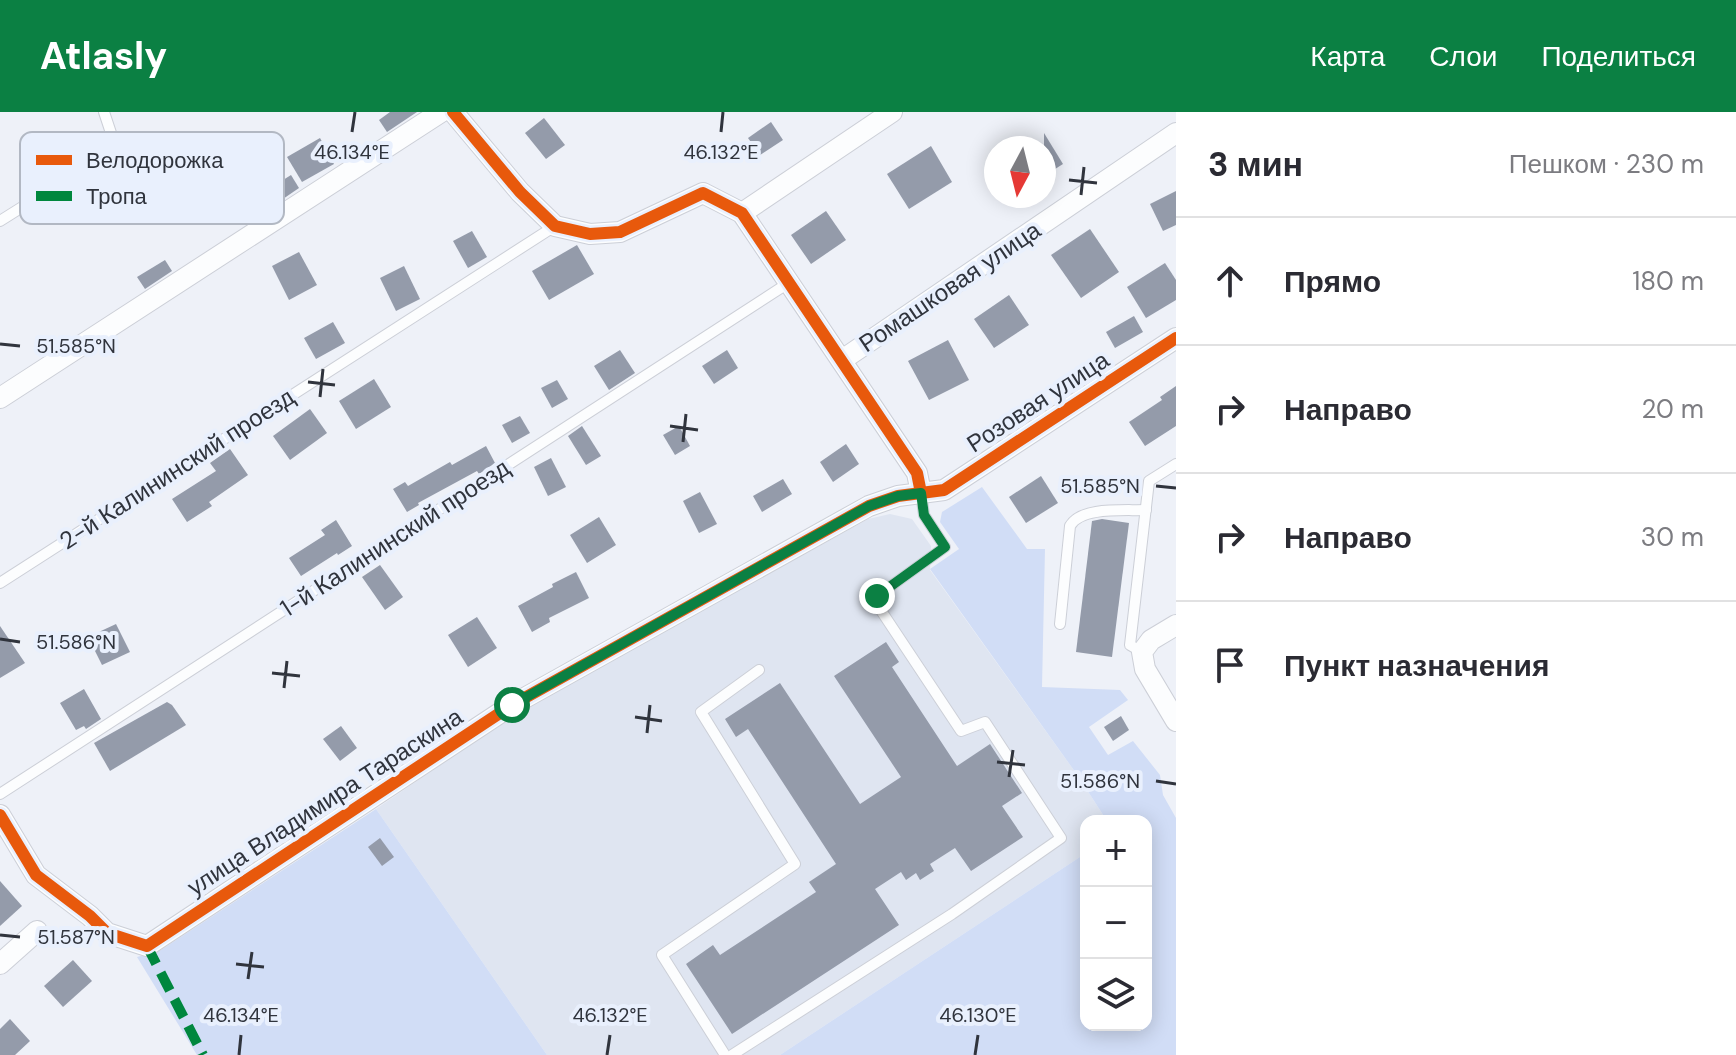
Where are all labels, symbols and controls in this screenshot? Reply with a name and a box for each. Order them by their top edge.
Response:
text: Atlasly [40,31,167,81]
text: Карта [1310,38,1385,75]
text: Слои [1429,38,1497,75]
text: Поделиться [1541,38,1696,75]
legend [20,132,284,224]
north arrow [984,136,1056,208]
text: 46.134°E [314,139,390,165]
text: 46.132°E [683,139,759,165]
text: 3 мин [1208,142,1303,187]
text: Велодорожка [86,146,224,175]
text: Пешком · 230 m [1509,147,1704,181]
text: Тропа [86,182,148,211]
street label: Ромашковая улица [853,214,1047,359]
icon: ahead [1208,259,1252,303]
text: Прямо [1284,262,1381,301]
text: 180 m [1632,264,1704,298]
text: 51.585°N [36,333,116,359]
street label: Розовая улица [961,344,1115,459]
street label: 2-й Калининский проезд [53,381,300,556]
icon: right [1208,387,1252,431]
text: Направо [1284,390,1412,429]
text: 20 m [1641,392,1704,426]
street label: 1-й Калининский проезд [274,452,515,623]
text: 51.585°N [1060,473,1140,499]
icon: right [1208,515,1252,559]
text: Направо [1284,518,1412,557]
text: 30 m [1641,520,1704,554]
route end [859,578,895,614]
text: 51.586°N [36,629,116,655]
icon: arrive [1208,643,1252,687]
text: Пункт назначения [1284,646,1549,685]
route start [494,687,530,723]
street label: улица Владимира Тараскина [181,700,469,902]
text: 51.586°N [1060,768,1140,794]
map controls [1080,815,1152,1031]
button: + [1080,815,1152,887]
button: − [1080,887,1152,959]
text: 51.587°N [37,924,115,950]
button: layers [1080,959,1152,1031]
text: 46.134°E [203,1002,279,1028]
text: 46.132°E [572,1002,648,1028]
text: 46.130°E [939,1002,1017,1028]

